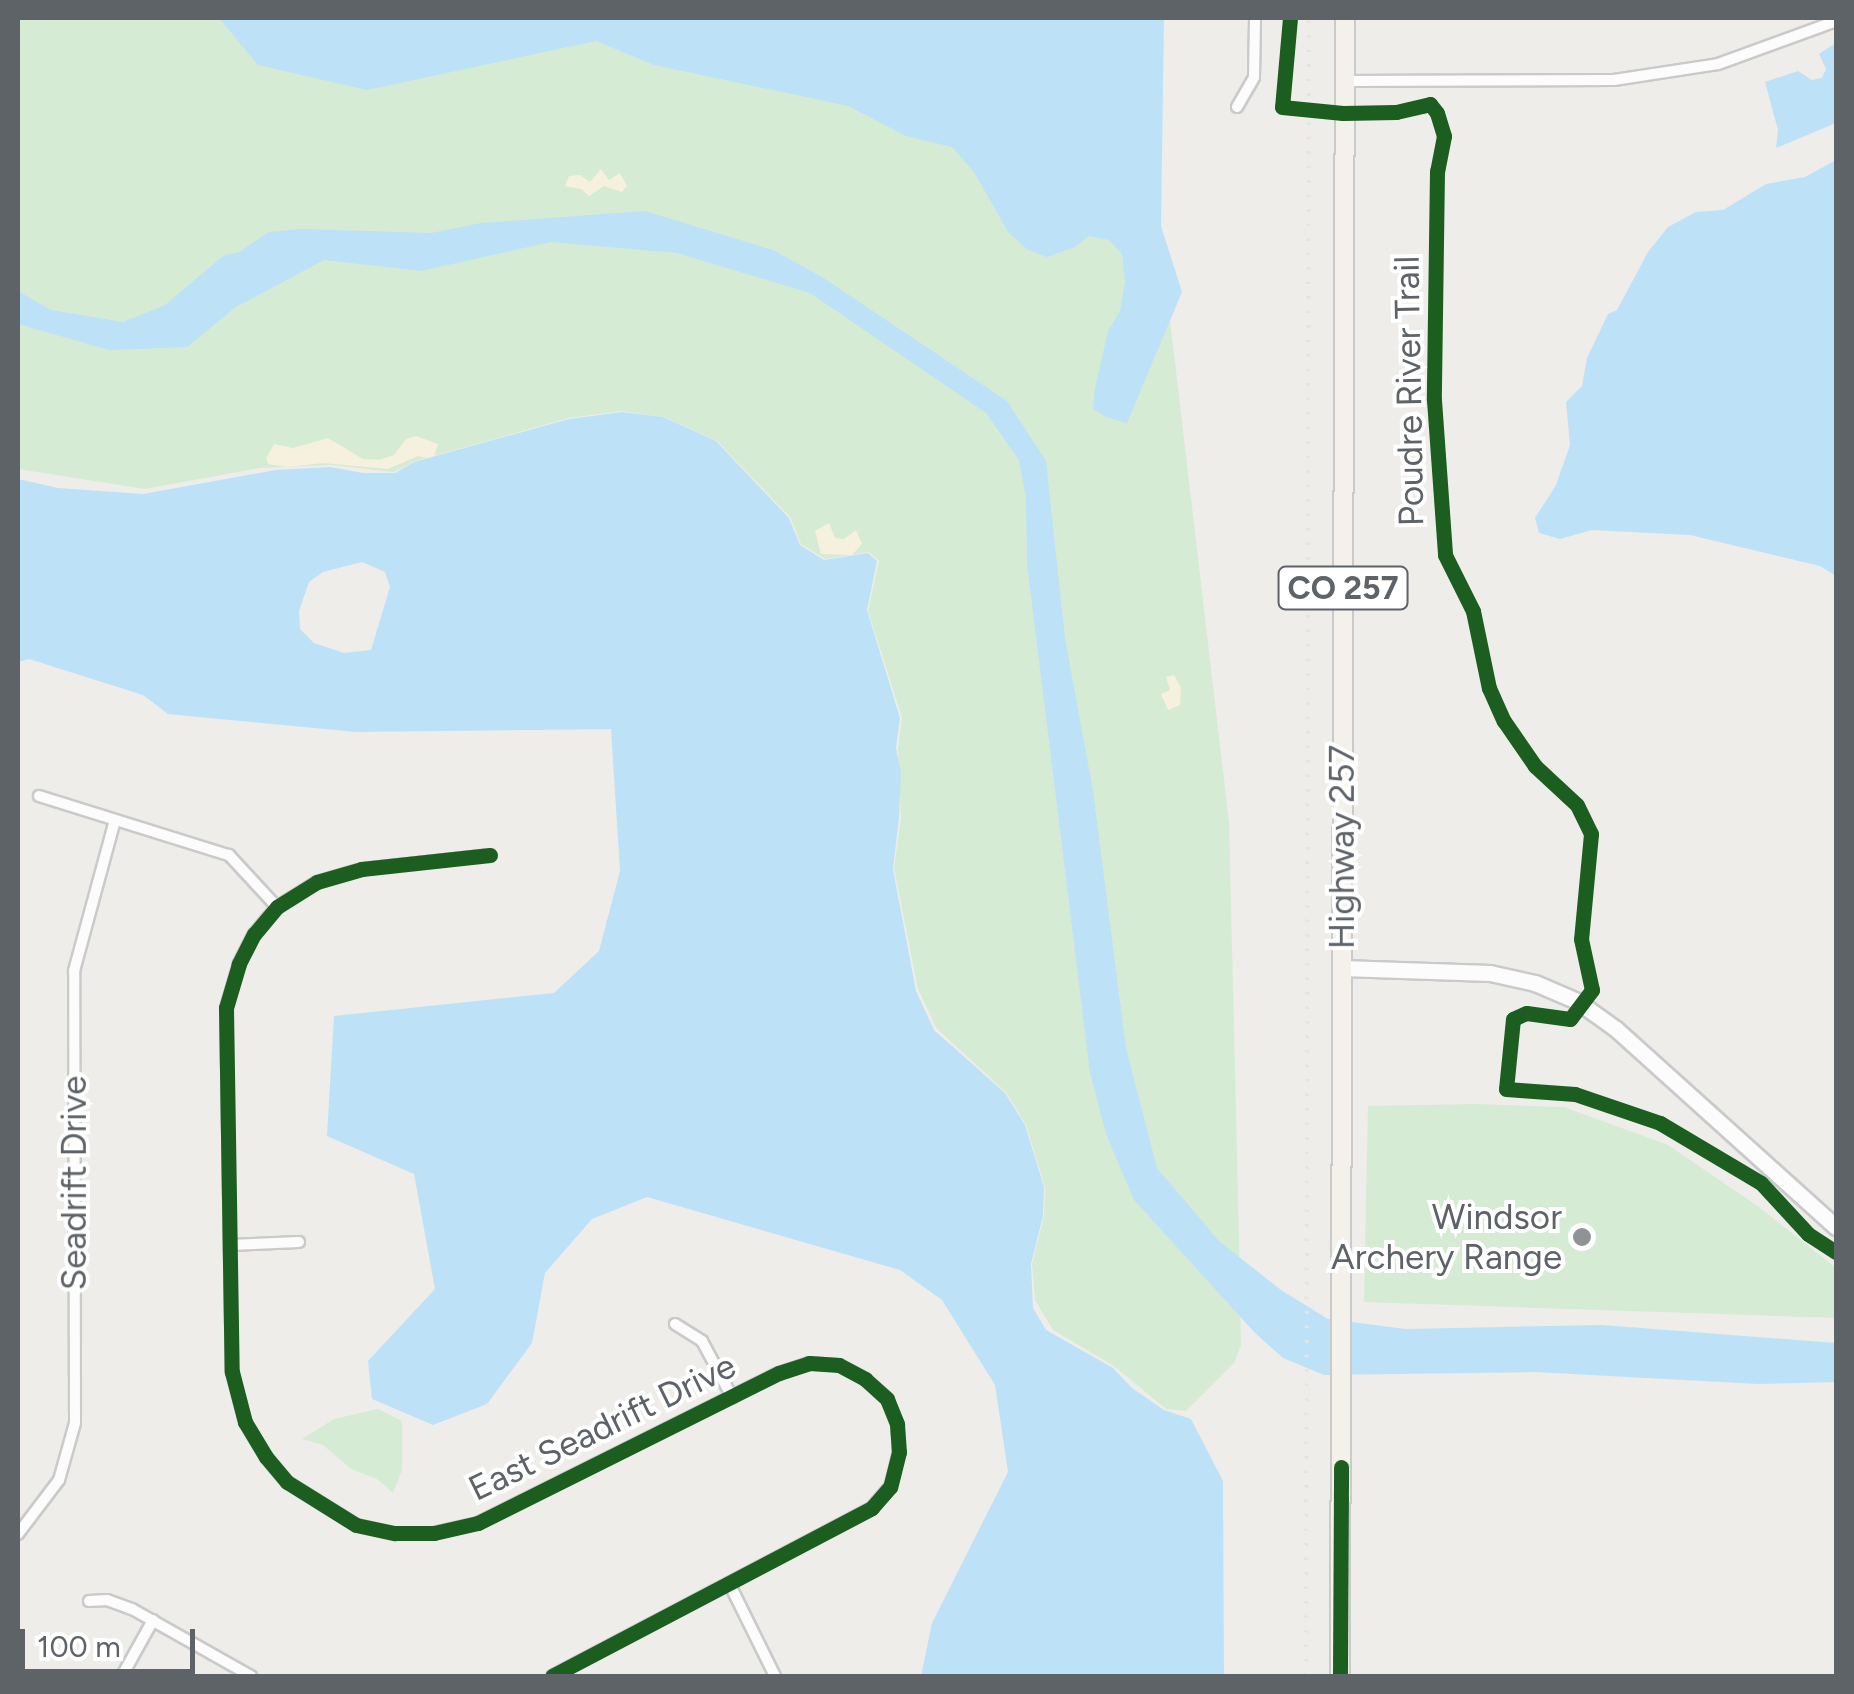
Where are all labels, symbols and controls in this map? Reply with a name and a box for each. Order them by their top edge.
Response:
street label: Poudre River Trail [1386,255,1432,527]
road number: CO 257 [1276,561,1410,615]
street label: Highway 257 [1321,745,1363,949]
street label: Seadrift Drive [53,1076,95,1290]
place label: Windsor Archery Range [1331,1196,1562,1278]
marker: Windsor Archery Range [1571,1226,1593,1248]
street label: East Seadrift Drive [462,1344,742,1510]
scale bar [25,1609,200,1671]
text: 100 m [37,1628,121,1665]

